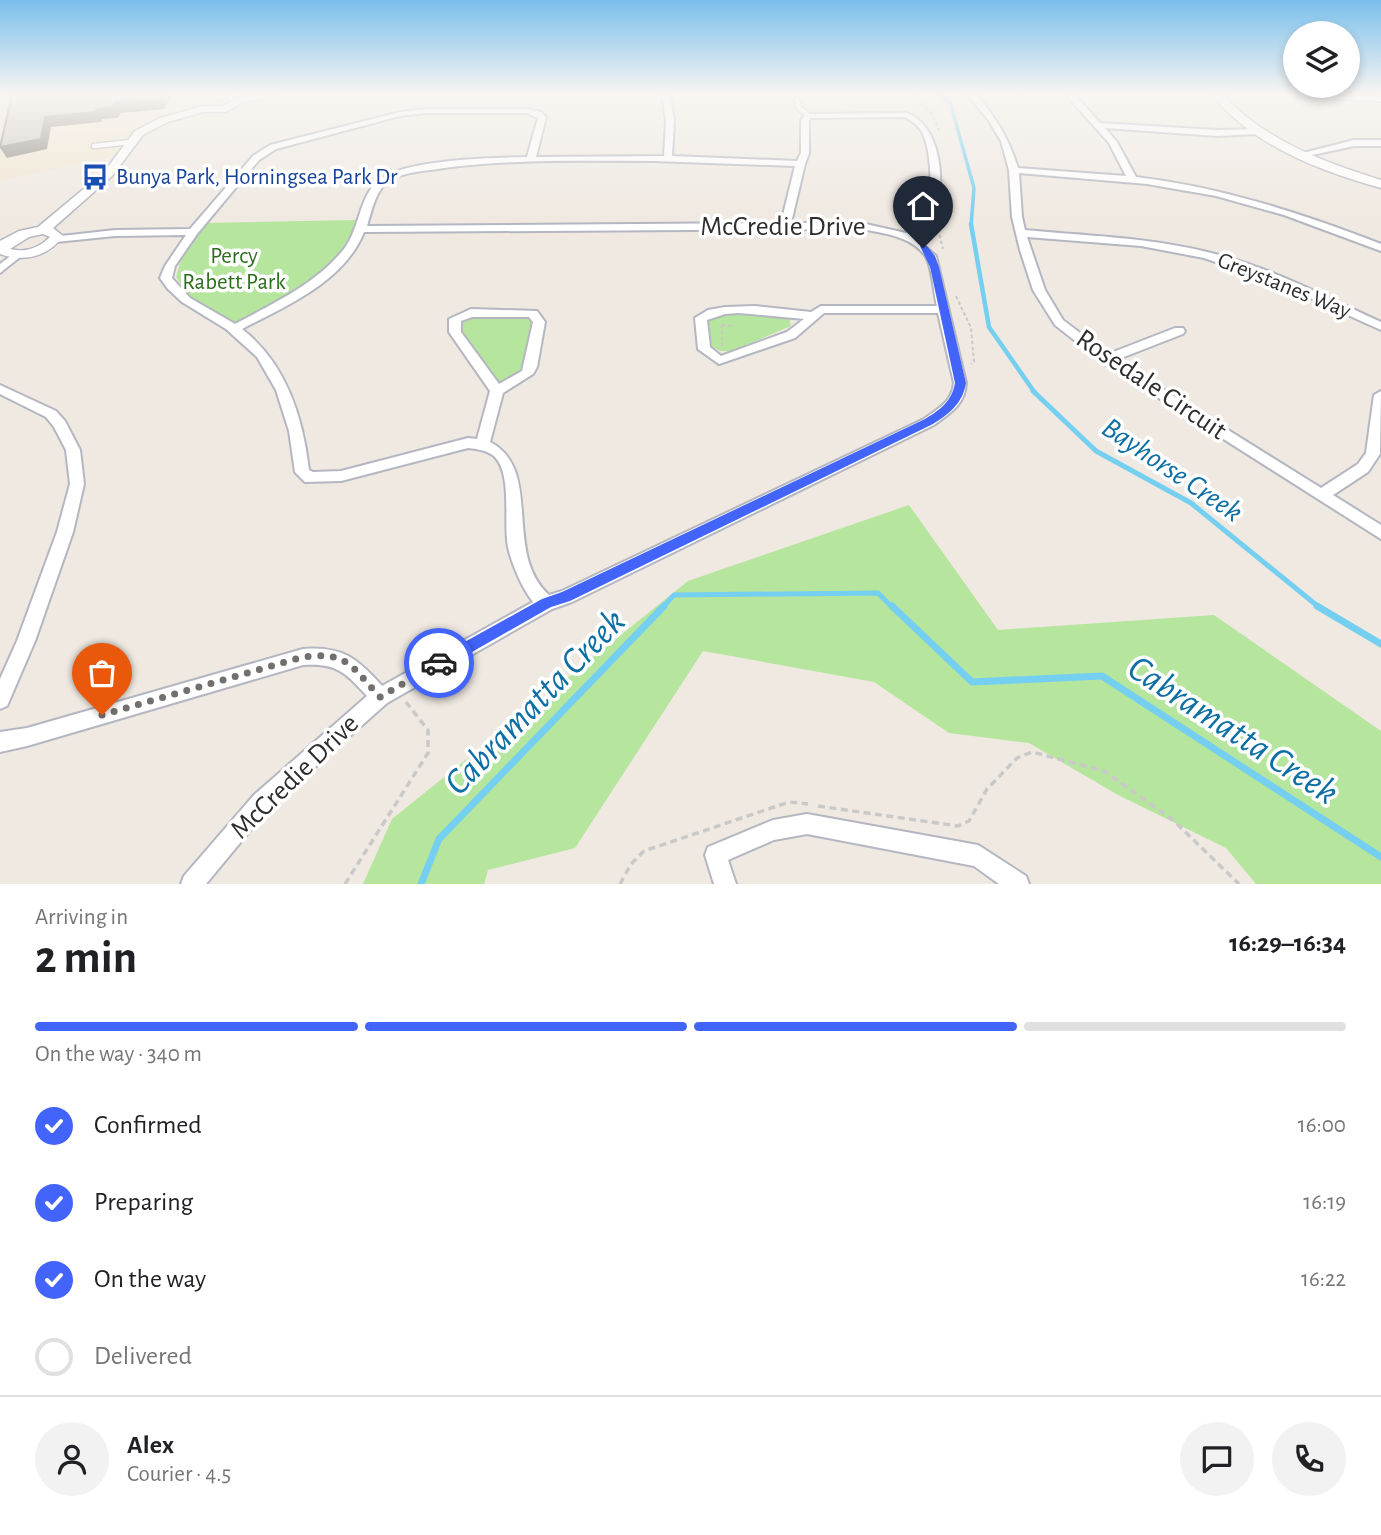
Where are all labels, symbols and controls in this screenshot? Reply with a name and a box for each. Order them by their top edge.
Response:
map controls [1283,21,1360,98]
button: layers [1283,21,1360,98]
bus stop icon: Bunya Park, Horningsea Park Dr [80,162,110,192]
place label: Bunya Park, Horningsea Park Dr [116,166,398,189]
pin [893,176,953,248]
icon: home [904,187,942,225]
street label: McCredie Drive [700,213,866,241]
park label: Percy Rabett Park [182,245,286,294]
street label: Greystanes Way [1214,249,1354,323]
street label: Rosedale Circuit [1071,325,1231,445]
water label: Bayhorse Creek [1096,412,1248,528]
water label: Cabramatta Creek [438,602,632,802]
courier [404,628,474,698]
pin [72,643,132,715]
icon: car [420,644,458,682]
water label: Cabramatta Creek [1122,649,1344,811]
icon: bag [83,654,121,692]
street label: McCredie Drive [226,710,364,844]
text: Arriving in [35,906,128,929]
text: 16:29–16:34 [1229,930,1346,956]
text: 2 min [35,935,137,981]
text: On the way · 340 m [35,1043,202,1066]
icon: check [35,1107,73,1145]
text: Confirmed [94,1112,202,1138]
text: 16:00 [1298,1114,1346,1137]
icon: check [35,1184,73,1222]
text: Preparing [94,1189,193,1215]
text: 16:19 [1303,1191,1346,1214]
icon: check [35,1261,73,1299]
text: On the way [94,1266,206,1292]
text: 16:22 [1301,1268,1346,1291]
text: Delivered [94,1343,192,1369]
button: person [35,1422,109,1496]
button: chat [1180,1422,1254,1496]
button: phone [1272,1422,1346,1496]
text: Alex [127,1432,174,1458]
text: Courier · 4.5 [127,1463,231,1486]

